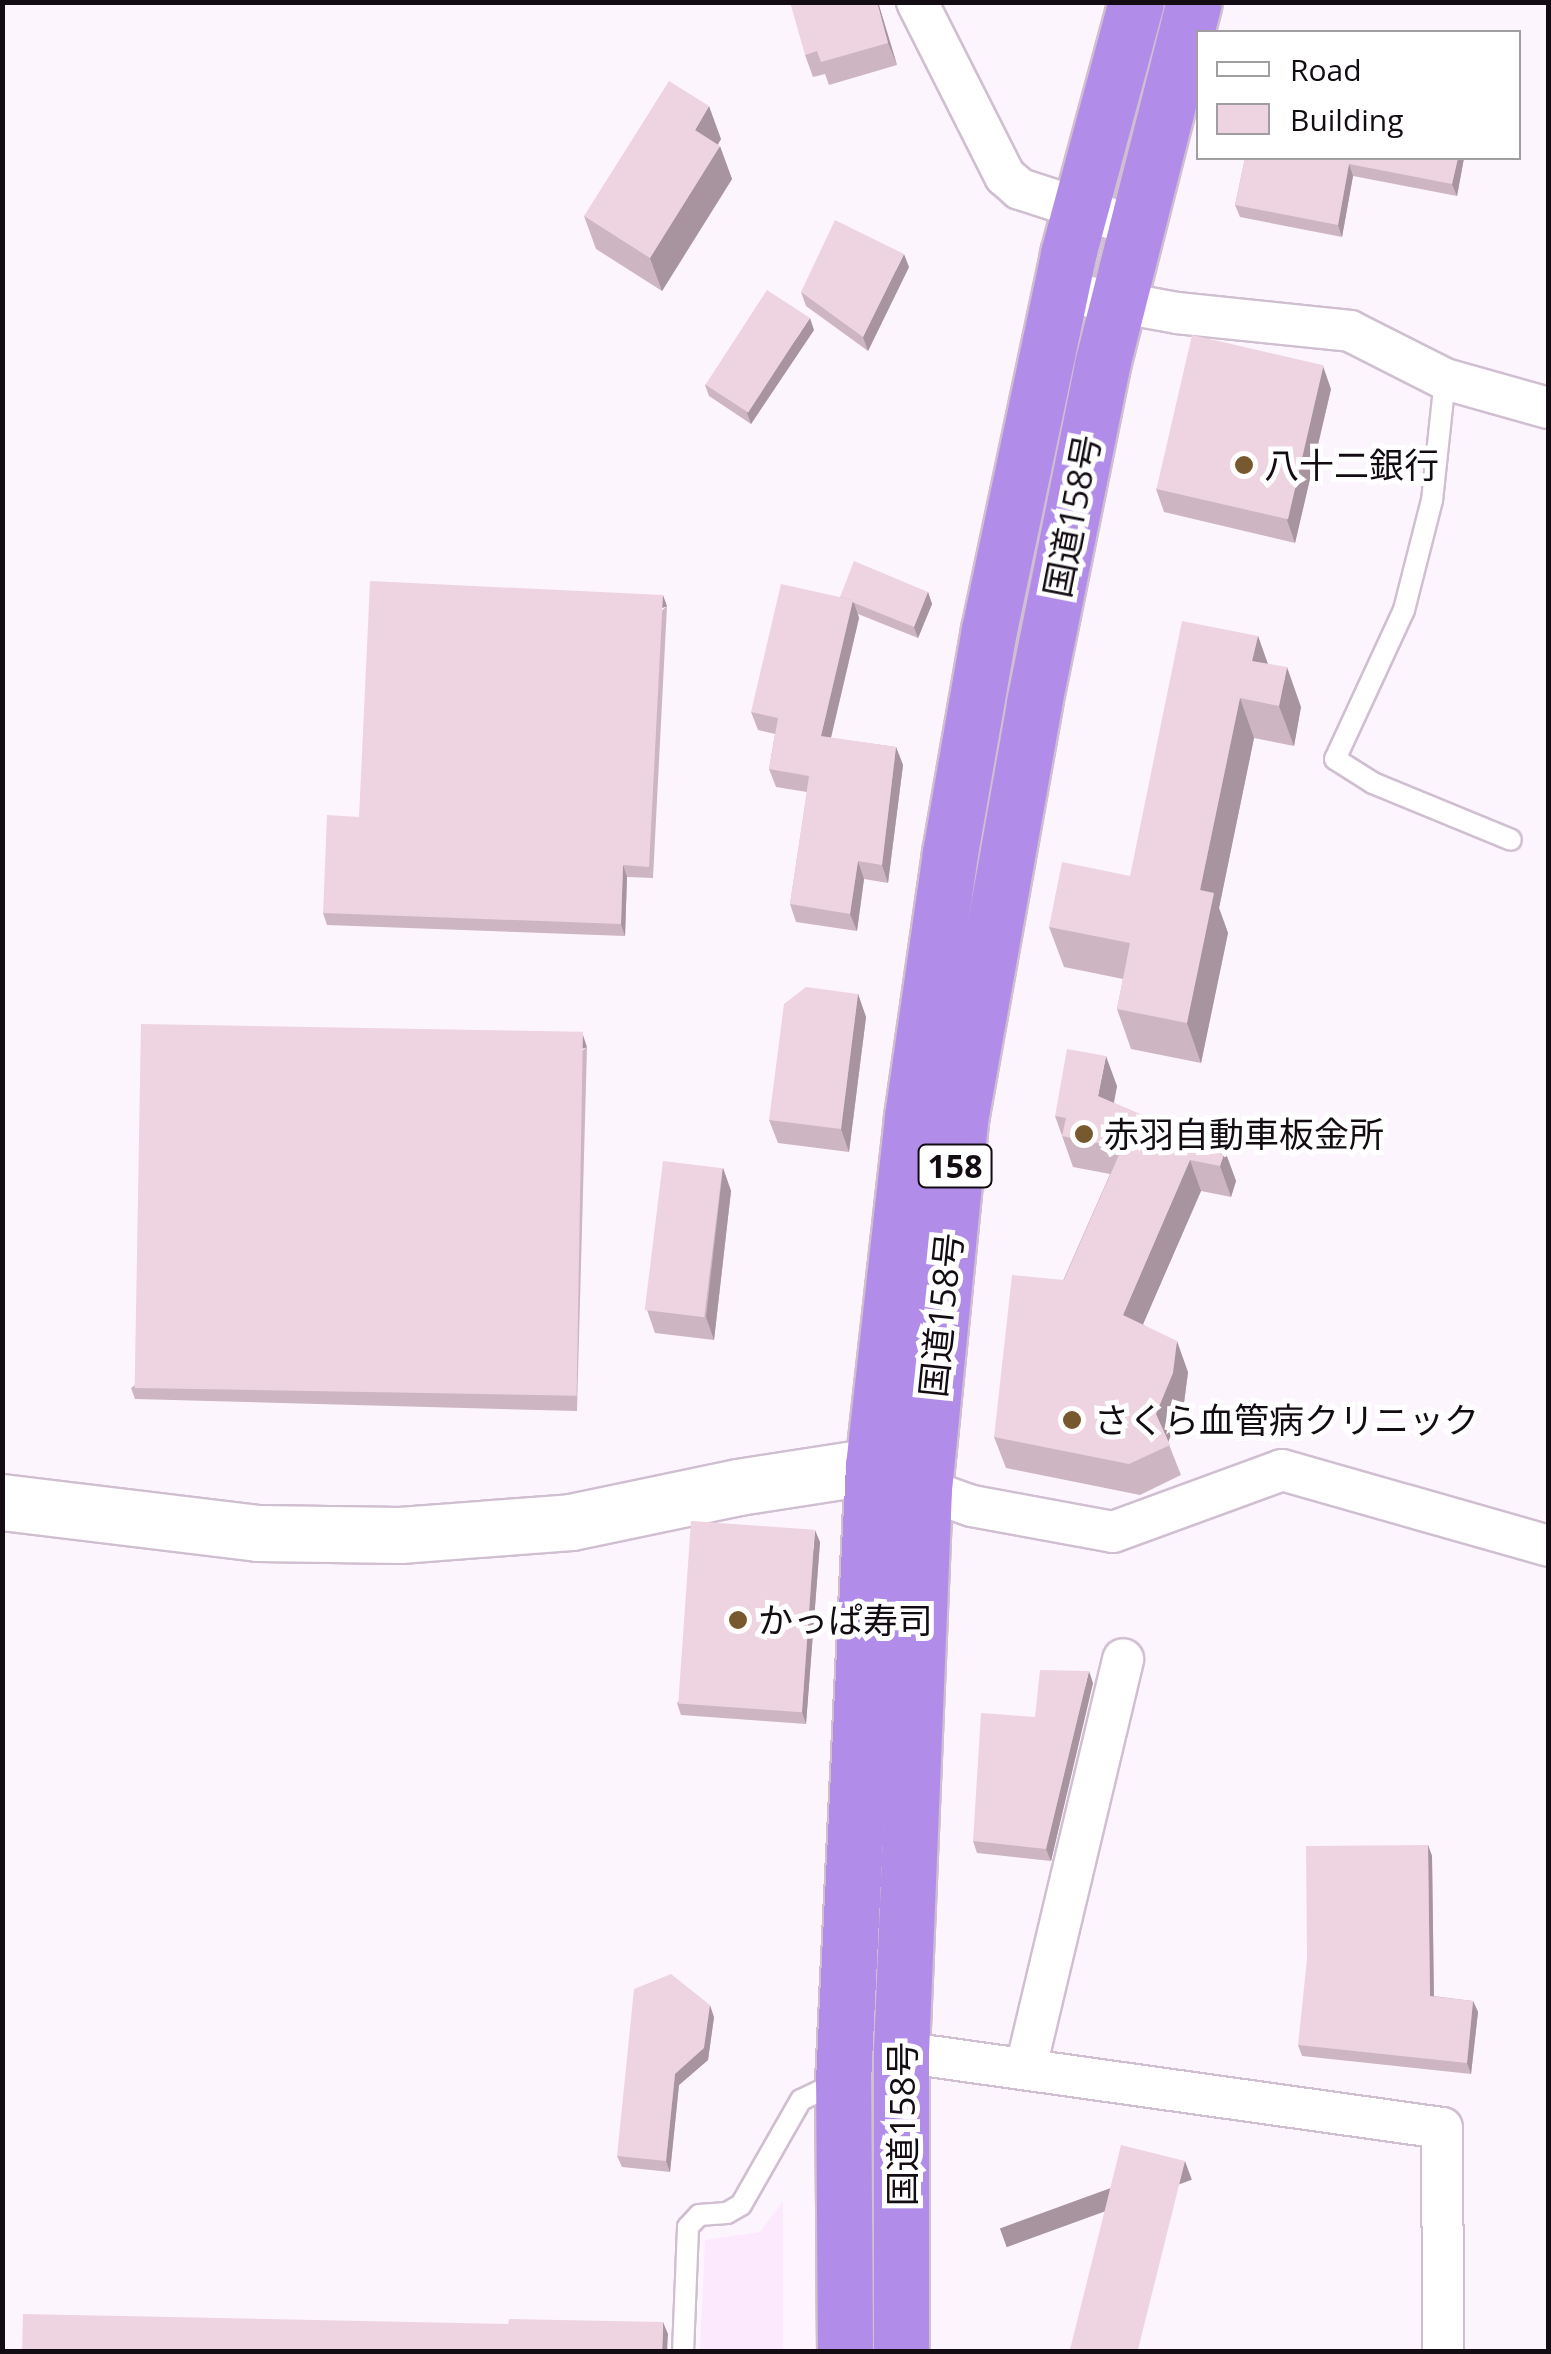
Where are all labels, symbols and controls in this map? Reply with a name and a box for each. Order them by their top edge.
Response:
legend [1196,30,1521,160]
text: Road [1290,49,1362,90]
text: Building [1290,99,1404,140]
street label: 国道158号 [1036,431,1108,601]
place label: 八十二銀行 [1264,444,1439,486]
marker: 八十二銀行 [1233,454,1255,476]
place label: 赤羽自動車板金所 [1104,1113,1384,1155]
marker: 赤羽自動車板金所 [1073,1123,1095,1145]
road number: 158 [918,1139,992,1193]
street label: 国道158号 [911,1231,971,1399]
place label: さくら血管病クリニック [1094,1399,1479,1441]
marker: さくら血管病クリニック [1059,1407,1085,1433]
place label: かっぱ寿司 [758,1599,933,1641]
marker: かっぱ寿司 [727,1609,749,1631]
street label: 国道158号 [881,2041,923,2207]

